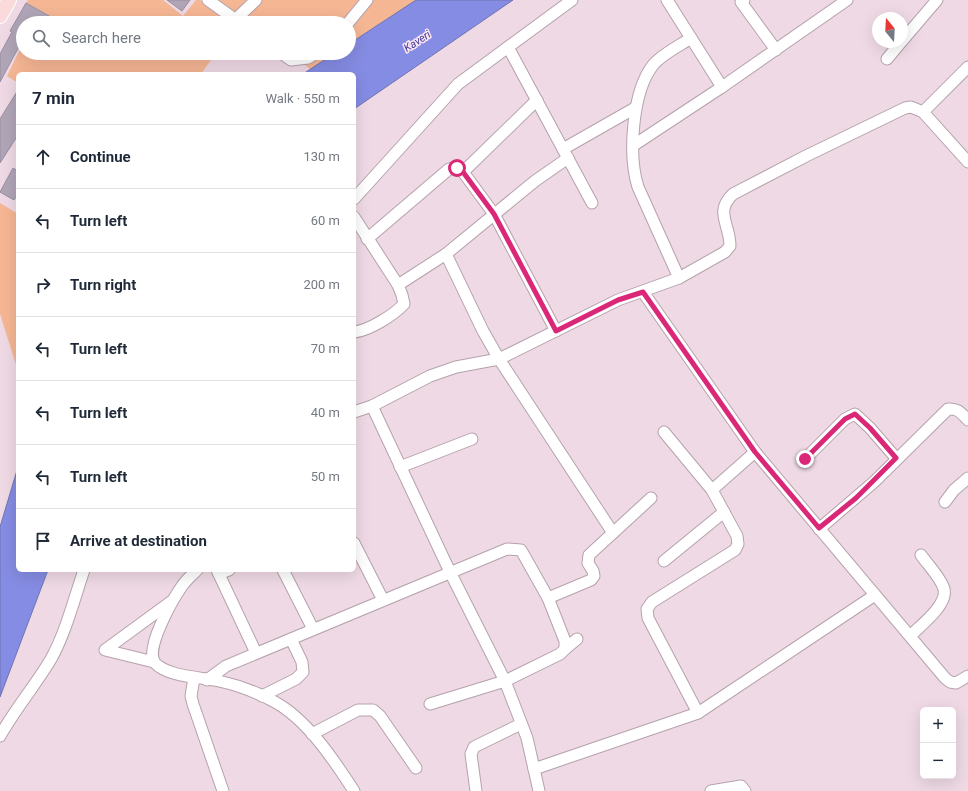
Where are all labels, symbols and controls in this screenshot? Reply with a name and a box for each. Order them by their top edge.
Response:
north arrow [872,12,908,48]
search box [16,16,356,60]
icon: search [30,27,52,49]
water label: Kaveri [401,28,433,55]
text: Search here [62,29,141,47]
text: 7 min [32,88,75,108]
text: Walk · 550 m [265,91,340,106]
icon: ahead [32,146,54,168]
text: Continue [70,148,131,166]
text: 130 m [303,149,340,164]
route start [448,159,466,177]
icon: left [32,210,54,232]
text: Turn left [70,212,127,230]
text: 60 m [311,213,340,228]
icon: right [32,274,54,296]
text: Turn right [70,276,136,294]
text: 200 m [303,277,340,292]
icon: left [32,338,54,360]
text: Turn left [70,340,127,358]
text: 70 m [311,341,340,356]
icon: left [32,402,54,424]
text: Turn left [70,404,127,422]
text: 40 m [311,405,340,420]
route end [796,450,814,468]
icon: left [32,466,54,488]
text: Turn left [70,468,127,486]
text: 50 m [311,469,340,484]
icon: arrive [32,530,54,552]
text: Arrive at destination [70,532,207,550]
map controls [920,707,956,779]
button: + [920,707,956,743]
button: − [920,743,956,779]

